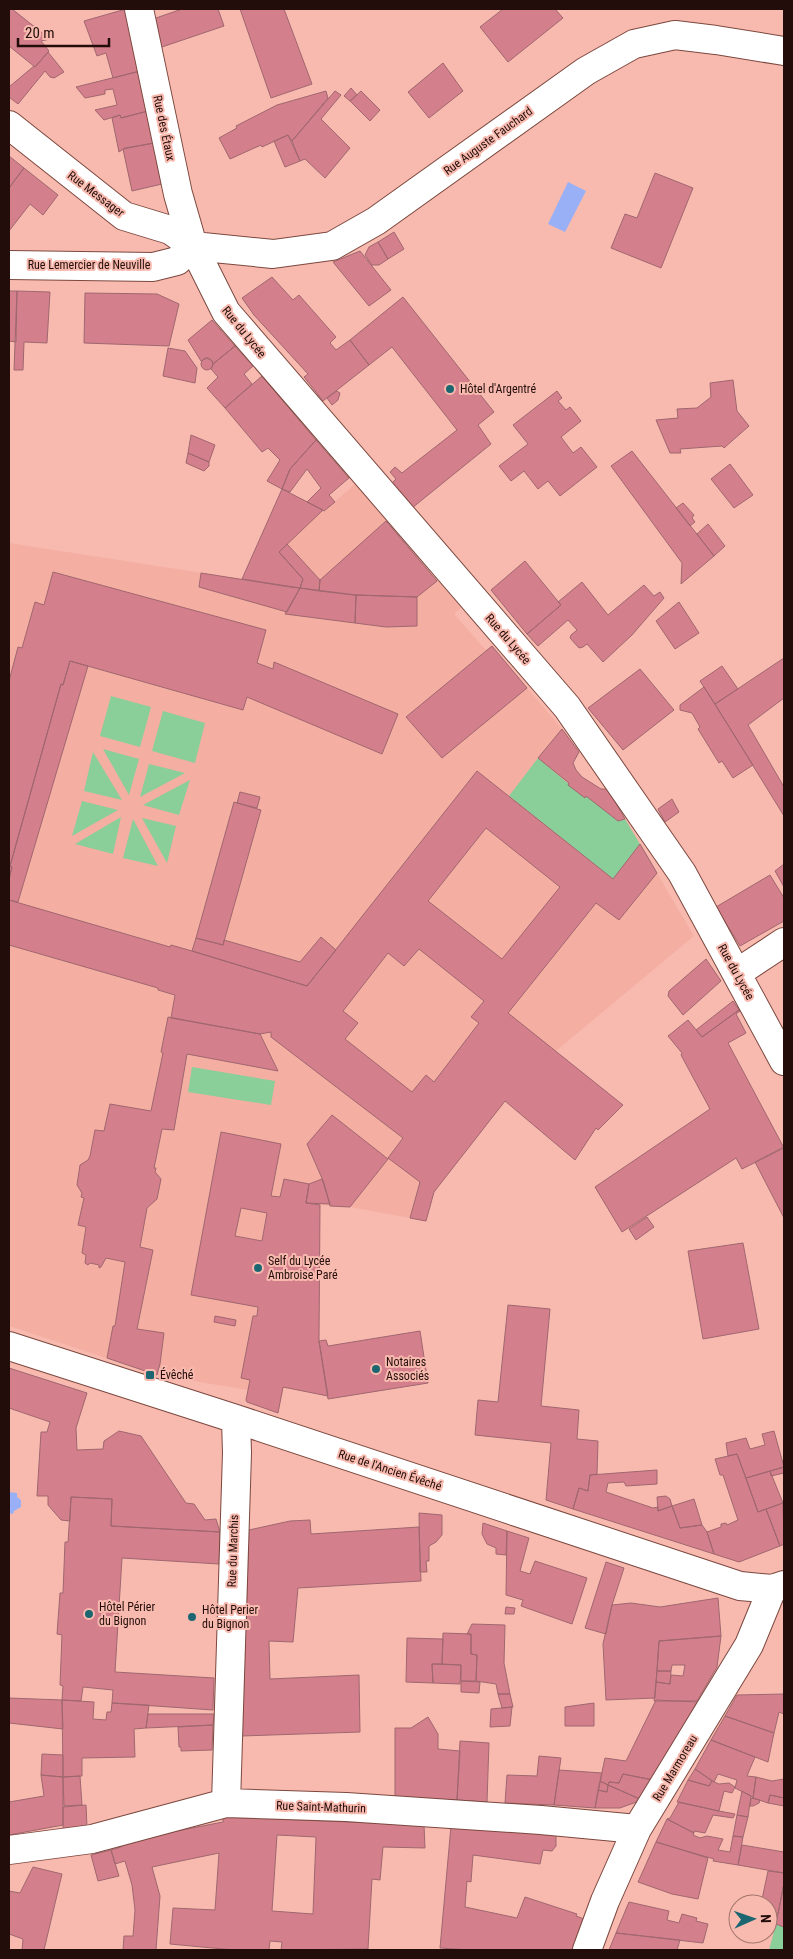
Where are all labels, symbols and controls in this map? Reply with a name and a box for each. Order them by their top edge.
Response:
scale bar [18,15,109,47]
text: 20 m [25,24,55,42]
street label: Rue des Étaux [150,94,179,162]
street label: Rue Auguste Fauchard [441,104,535,178]
street label: Rue Messager [65,168,127,220]
street label: Rue Lemercier de Neuville [28,258,151,272]
street label: Rue du Lycée [219,304,269,361]
place label: Hôtel d'Argentré [460,382,536,396]
marker: Hôtel d'Argentré [444,383,456,395]
street label: Rue du Lycée [482,611,534,667]
street label: Rue du Lycée [715,942,757,1003]
place label: Self du Lycée Ambroise Paré [268,1254,338,1282]
marker: Self du Lycée Ambroise Paré [252,1262,264,1274]
place label: Notaires Associés [386,1355,429,1383]
marker: Notaires Associés [370,1363,382,1375]
place label: Évêché [160,1367,194,1382]
marker: Évêché [144,1369,156,1381]
street label: Rue de l'Ancien Évêché [337,1446,444,1493]
street label: Rue du Marchis [225,1514,241,1588]
place label: Hôtel Périer du Bignon [99,1600,155,1628]
place label: Hôtel Perier du Bignon [202,1603,258,1631]
marker: Hôtel Périer du Bignon [83,1608,95,1620]
marker: Hôtel Perier du Bignon [186,1611,198,1623]
street label: Rue Marmoreau [650,1732,700,1804]
street label: Rue Saint-Mathurin [276,1798,366,1816]
north arrow [728,1894,778,1944]
text: N [758,1914,774,1923]

